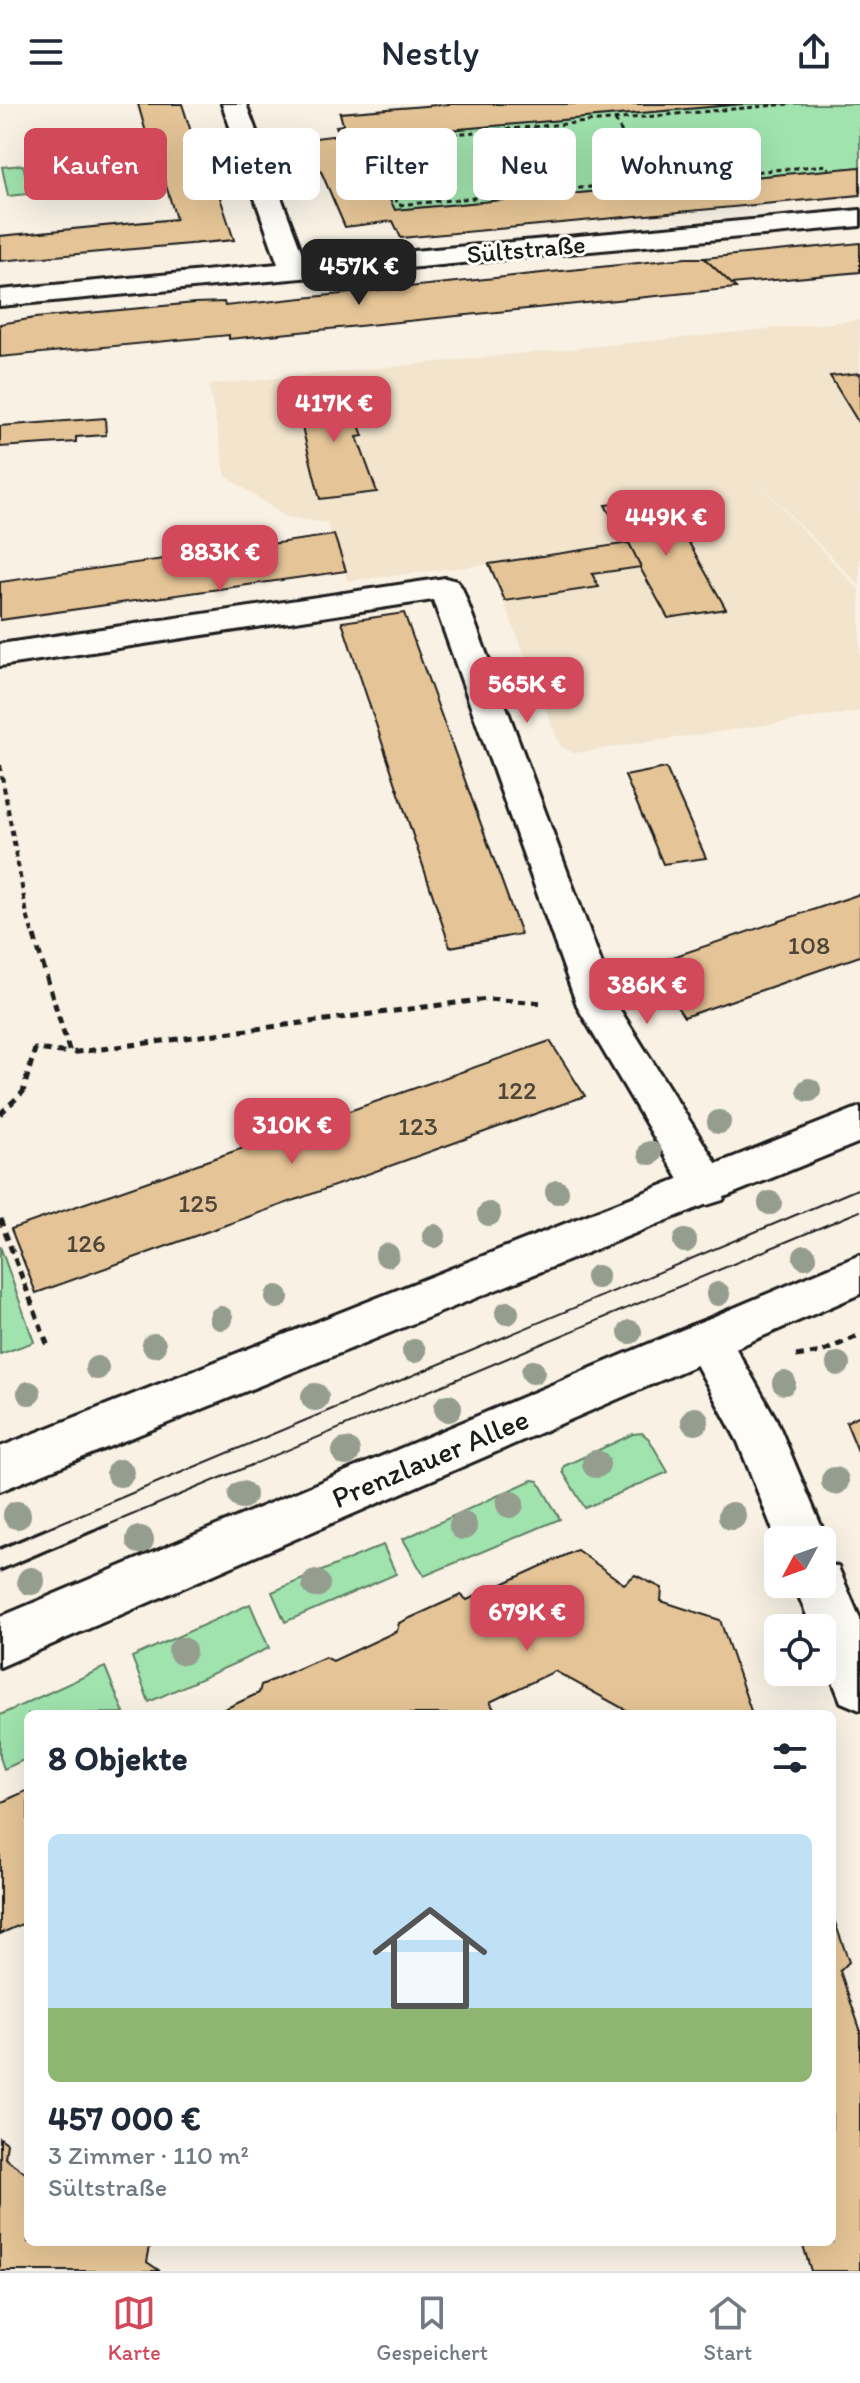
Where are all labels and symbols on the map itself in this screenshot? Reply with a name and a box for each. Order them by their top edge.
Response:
street label: Sültstraße [465,228,587,270]
pin: 457K € [294,239,424,307]
pin: 417K € [269,376,399,444]
pin: 449K € [601,490,731,558]
pin: 883K € [155,525,285,593]
pin: 565K € [462,657,592,725]
house number: 108 [788,929,830,961]
pin: 386K € [582,958,712,1026]
house number: 122 [497,1074,537,1106]
pin: 310K € [227,1098,357,1166]
house number: 123 [398,1110,438,1142]
house number: 125 [178,1187,218,1219]
house number: 126 [66,1227,106,1259]
street label: Prenzlauer Allee [326,1400,534,1516]
north arrow [764,1526,836,1598]
pin: 679K € [462,1585,592,1653]

